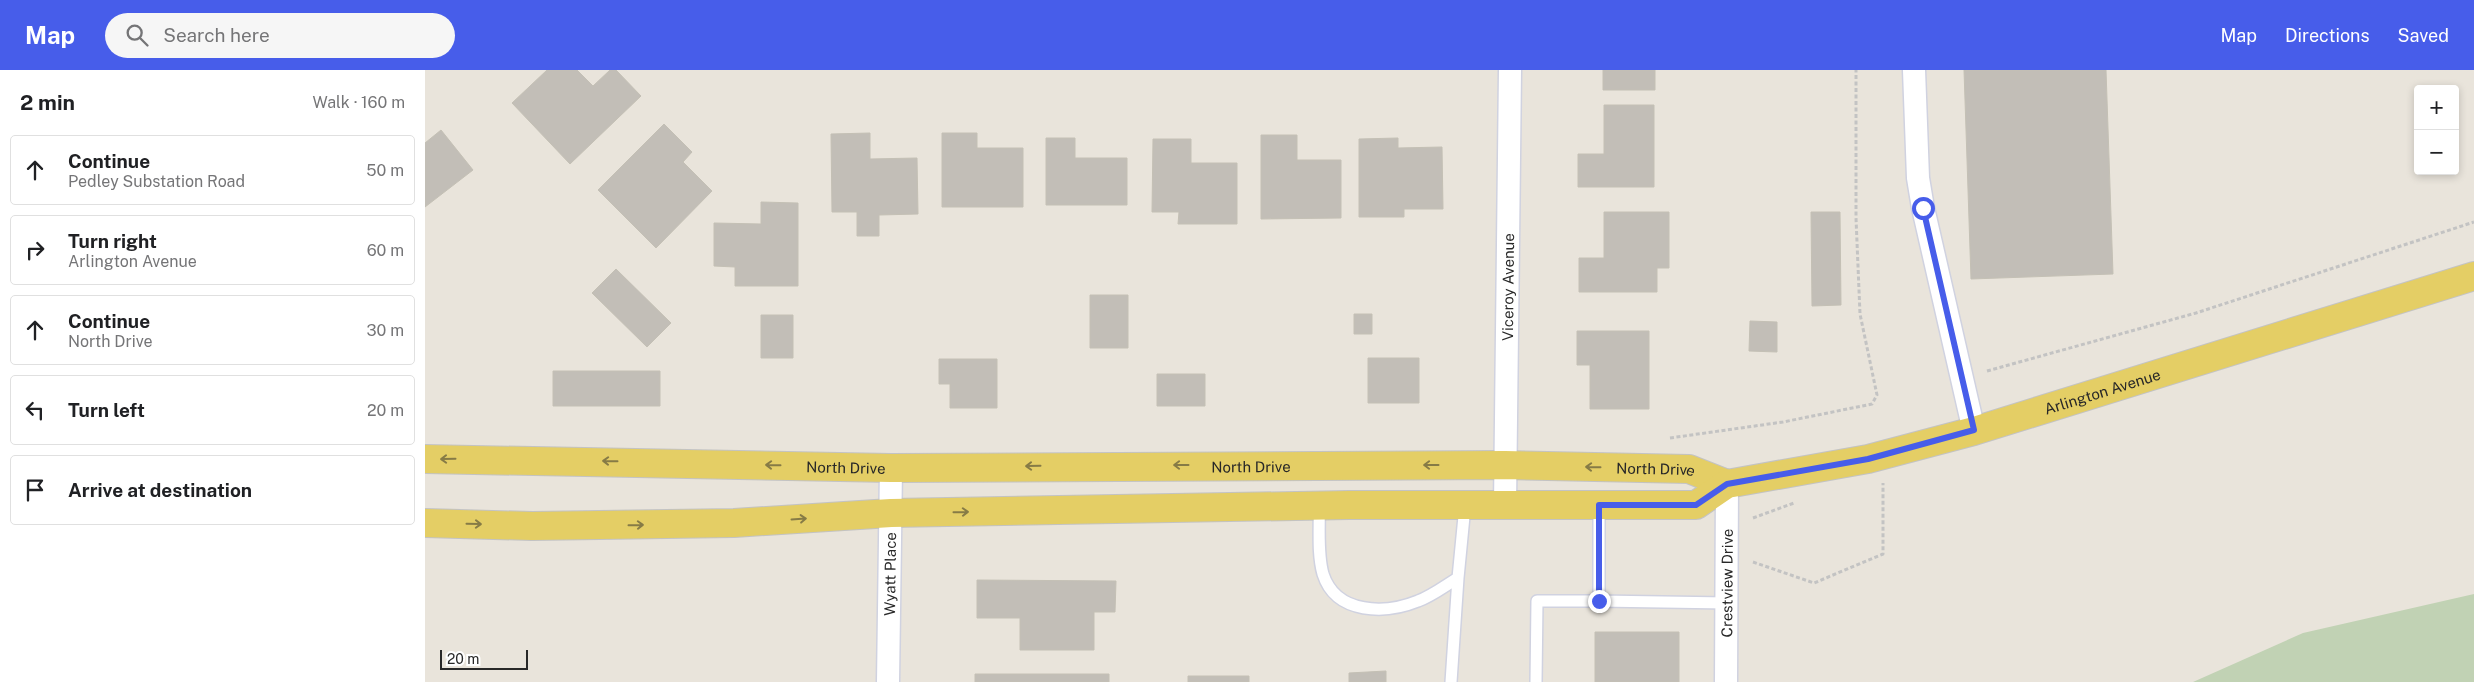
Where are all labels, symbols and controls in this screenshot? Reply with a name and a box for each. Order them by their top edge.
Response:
search box [105,13,455,58]
text: Map [25,21,75,49]
icon: search [123,21,151,49]
text: Search here [163,24,270,46]
text: Map [2220,25,2257,46]
text: Directions [2285,25,2370,46]
text: Saved [2398,25,2449,46]
map controls [2414,85,2459,175]
button: + [2414,85,2459,130]
text: 2 min [20,90,75,115]
text: Walk · 160 m [313,93,405,112]
button: − [2414,130,2459,175]
text: Continue [68,150,150,172]
icon: ahead [21,156,49,184]
text: 50 m [366,161,404,180]
text: Pedley Substation Road [68,172,245,191]
route start [1912,197,1935,220]
text: Turn right [68,230,157,252]
street label: Viceroy Avenue [1498,233,1517,341]
icon: right [21,236,49,264]
text: 60 m [367,241,404,260]
text: Arlington Avenue [68,252,197,271]
text: Continue [68,310,150,332]
icon: ahead [21,316,49,344]
text: 30 m [367,321,404,340]
text: North Drive [68,332,153,351]
street label: Arlington Avenue [2042,365,2162,417]
icon: left [21,396,49,424]
text: Turn left [68,399,145,421]
text: 20 m [367,401,404,420]
one-way arrow [440,454,456,464]
one-way arrow [603,457,619,466]
street label: North Drive [806,458,886,476]
street label: North Drive [1211,458,1291,475]
street label: North Drive [1616,459,1698,479]
one-way arrow [765,460,782,470]
one-way arrow [1173,460,1190,470]
one-way arrow [1423,460,1440,470]
one-way arrow [1025,461,1042,471]
one-way arrow [1586,462,1602,472]
icon: arrive [21,476,49,504]
text: Arrive at destination [68,479,252,501]
one-way arrow [952,507,969,517]
one-way arrow [790,515,806,524]
one-way arrow [465,520,481,529]
one-way arrow [628,520,644,530]
street label: Crestview Drive [1718,529,1735,637]
street label: Wyatt Place [880,532,899,616]
route end [1588,590,1611,613]
scale bar [440,647,527,670]
text: 20 m [447,651,479,667]

